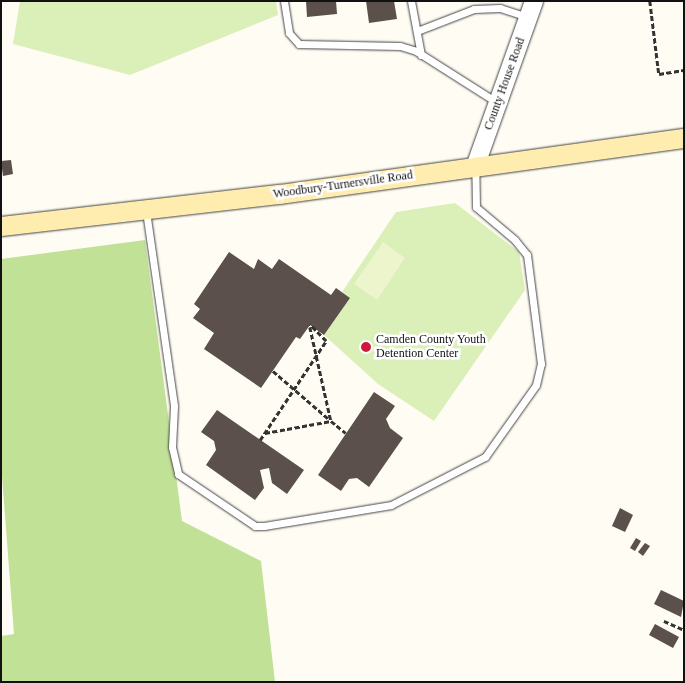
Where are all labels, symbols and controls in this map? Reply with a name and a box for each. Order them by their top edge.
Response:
street label: County House Road [482,36,528,132]
street label: Woodbury-Turnersville Road [272,168,414,202]
place label: Camden County Youth Detention Center [376,333,486,361]
marker: Camden County Youth Detention Center [360,341,372,353]

